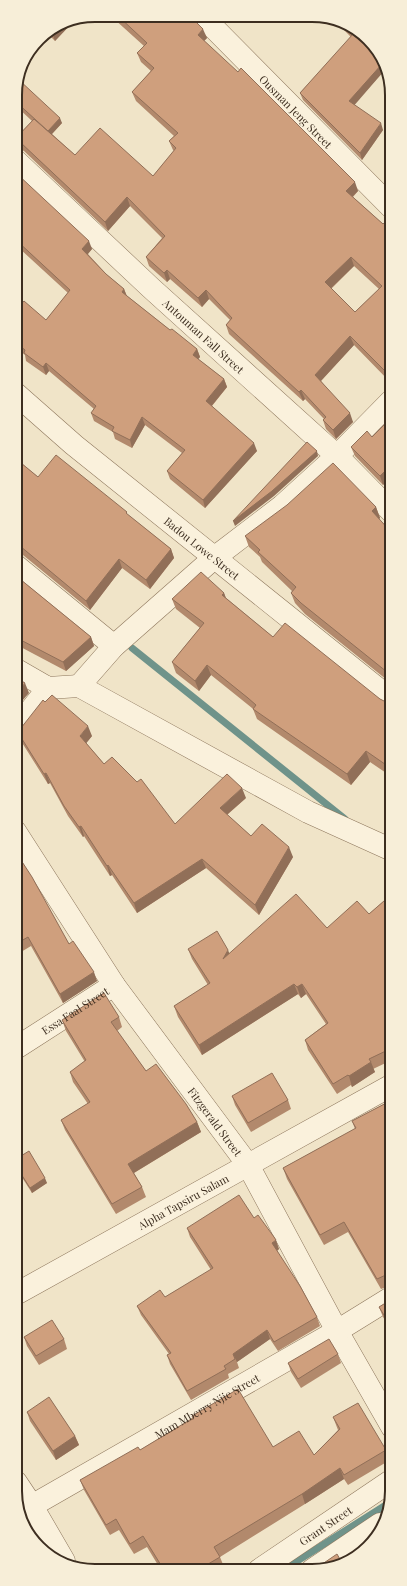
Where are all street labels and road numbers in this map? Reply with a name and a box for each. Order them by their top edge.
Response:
street label: Ousman Jeng Street [257,71,336,151]
street label: Antouman Fall Street [159,294,248,376]
street label: Badou Lowe Street [161,513,243,583]
street label: Essa Faal Street [38,983,112,1037]
street label: Fitzgerald Street [185,1084,246,1159]
street label: Alpha Tapsiru Salam [134,1170,231,1233]
street label: Mam Mberry Njie Street [151,1370,262,1442]
street label: Grant Street [296,1502,355,1548]

